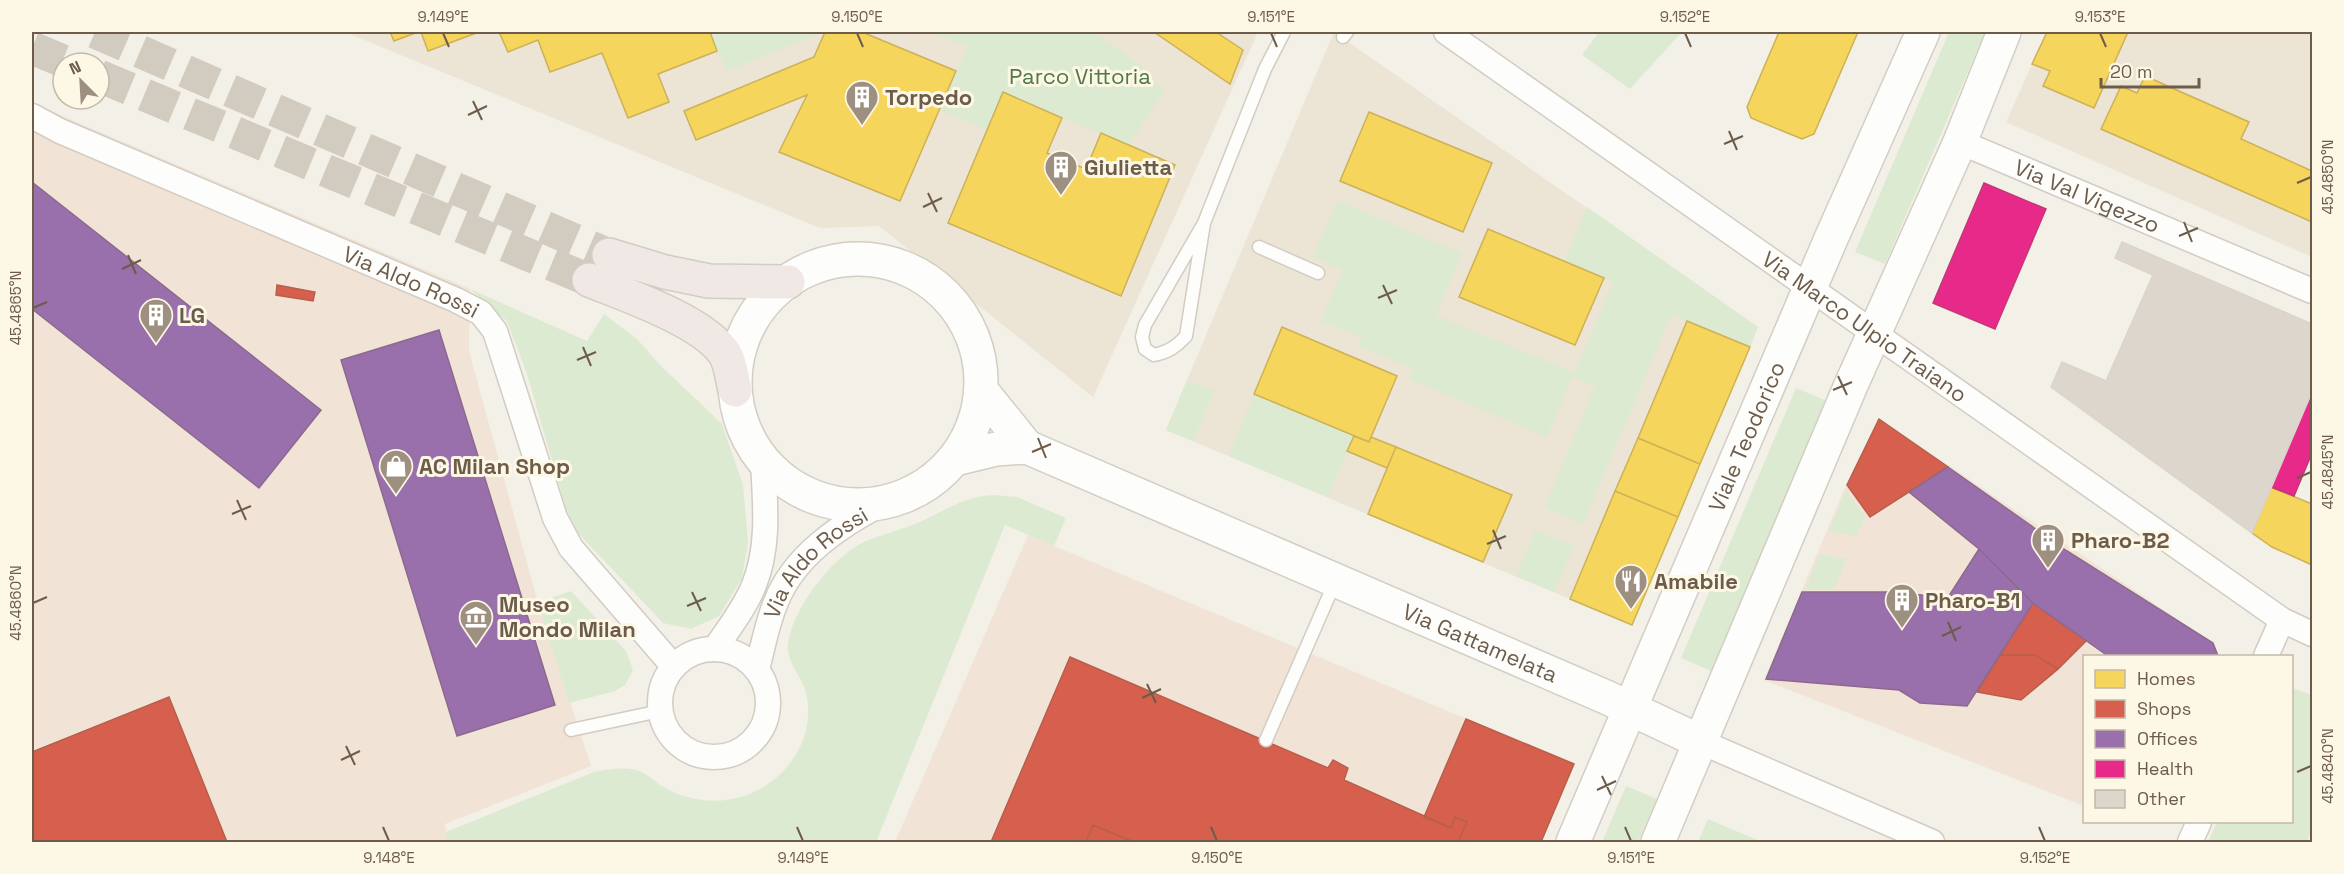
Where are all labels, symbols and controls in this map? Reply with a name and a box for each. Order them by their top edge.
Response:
text: 9.149°E [417,7,469,26]
text: 9.150°E [831,7,883,26]
text: 9.151°E [1247,7,1295,26]
text: 9.152°E [1660,7,1710,26]
text: 9.153°E [2075,7,2125,26]
north arrow [51,51,111,111]
scale bar [2101,51,2198,89]
text: N [66,56,84,80]
text: 20 m [2110,60,2153,83]
park label: Parco Vittoria [1009,62,1151,90]
building icon: Torpedo [844,79,880,126]
place label: Torpedo [885,83,972,111]
text: 45.4850°N [2318,139,2337,215]
building icon: Giulietta [1043,149,1079,196]
place label: Giulietta [1084,153,1173,181]
street label: Via Val Vigezzo [2010,153,2164,239]
street label: Via Aldo Rossi [339,240,484,324]
street label: Via Marco Ulpio Traiano [1757,245,1973,408]
text: 45.4865°N [6,271,25,345]
building icon: LG [138,297,174,344]
place label: LG [179,301,205,329]
street label: Viale Teodorico [1702,357,1791,516]
text: 45.4845°N [2318,435,2337,509]
shop icon: AC Milan Shop [378,448,414,495]
place label: AC Milan Shop [419,452,570,480]
street label: Via Aldo Rossi [757,500,873,622]
building icon: Pharo-B2 [2030,522,2066,569]
place label: Pharo-B2 [2071,526,2170,554]
restaurant icon: Amabile [1613,563,1649,610]
text: 45.4860°N [6,565,25,641]
place label: Amabile [1654,567,1738,595]
building icon: Pharo-B1 [1884,582,1920,629]
place label: Pharo-B1 [1925,586,2020,614]
place label: Museo Mondo Milan [499,590,636,643]
street label: Via Gattamelata [1398,597,1562,689]
museum icon: Museo Mondo Milan [458,599,494,646]
legend [2083,655,2293,823]
text: Homes [2137,667,2196,690]
text: Shops [2137,697,2191,720]
text: Offices [2137,727,2198,750]
text: 45.4840°N [2318,728,2337,804]
text: Health [2137,757,2194,780]
text: Other [2137,787,2186,810]
text: 9.148°E [363,848,415,867]
text: 9.149°E [777,848,829,867]
text: 9.150°E [1191,848,1243,867]
text: 9.151°E [1607,848,1655,867]
text: 9.152°E [2020,848,2070,867]

